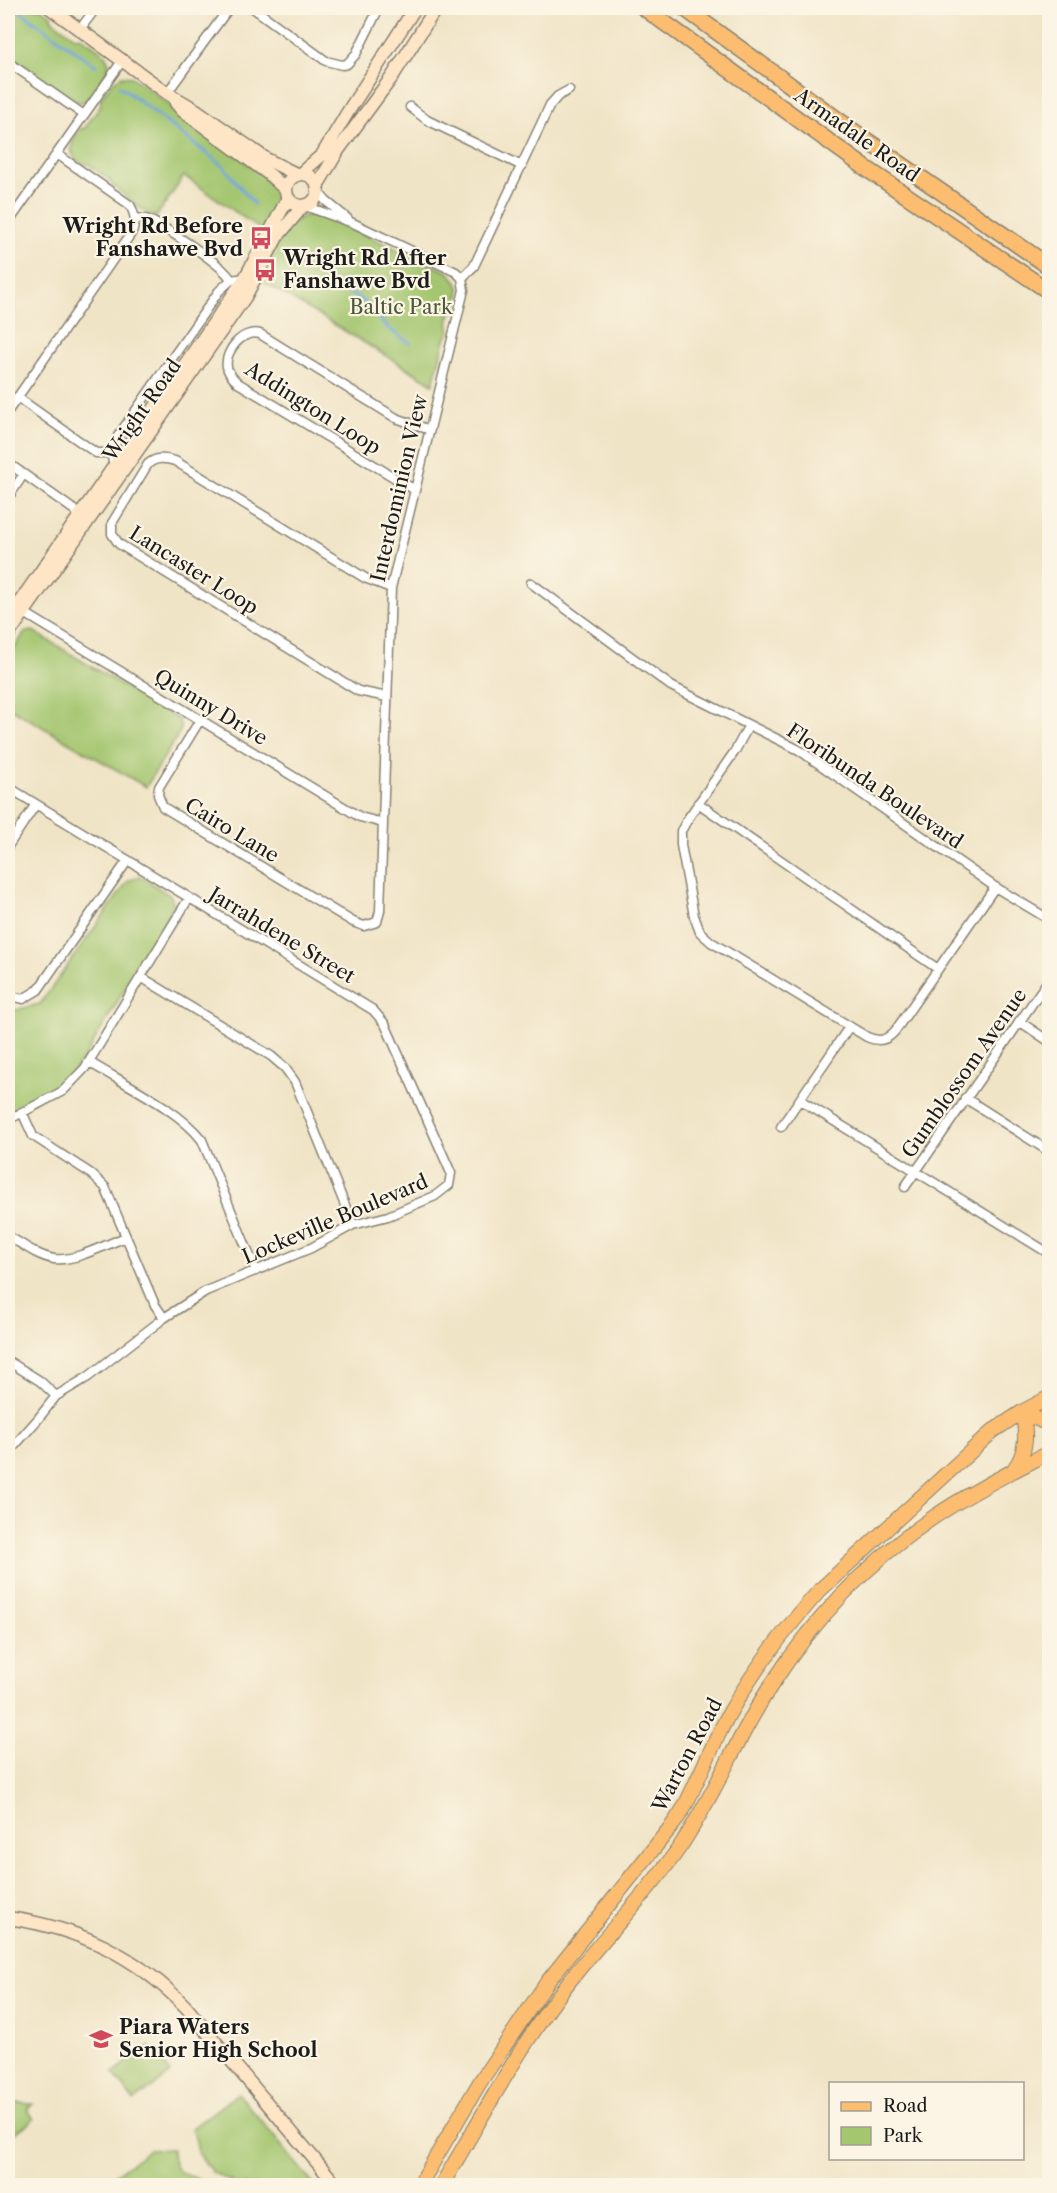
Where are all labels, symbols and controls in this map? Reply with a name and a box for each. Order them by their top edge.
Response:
street label: Armadale Road [789,82,924,187]
place label: Wright Rd Before Fanshawe Bvd [62,214,244,261]
bus stop icon: Wright Rd Before Fanshawe Bvd [248,225,274,251]
place label: Wright Rd After Fanshawe Bvd [282,246,447,293]
bus stop icon: Wright Rd After Fanshawe Bvd [252,257,278,283]
park label: Baltic Park [350,295,454,319]
street label: Wright Road [97,354,186,467]
street label: Addington Loop [240,356,385,459]
street label: Interdominion View [366,392,432,584]
street label: Lancaster Loop [125,521,263,619]
street label: Quinny Drive [150,664,272,750]
street label: Floribunda Boulevard [783,718,967,854]
street label: Cairo Lane [181,793,283,867]
street label: Jarrahdene Street [202,880,359,988]
street label: Gumblossom Avenue [896,984,1032,1162]
street label: Lockeville Boulevard [239,1169,431,1269]
street label: Warton Road [646,1694,727,1817]
place label: Piara Waters Senior High School [119,2015,318,2062]
school or university icon: Piara Waters Senior High School [88,2026,114,2052]
legend [829,2082,1024,2160]
text: Road [883,2095,928,2117]
text: Park [883,2125,924,2147]

